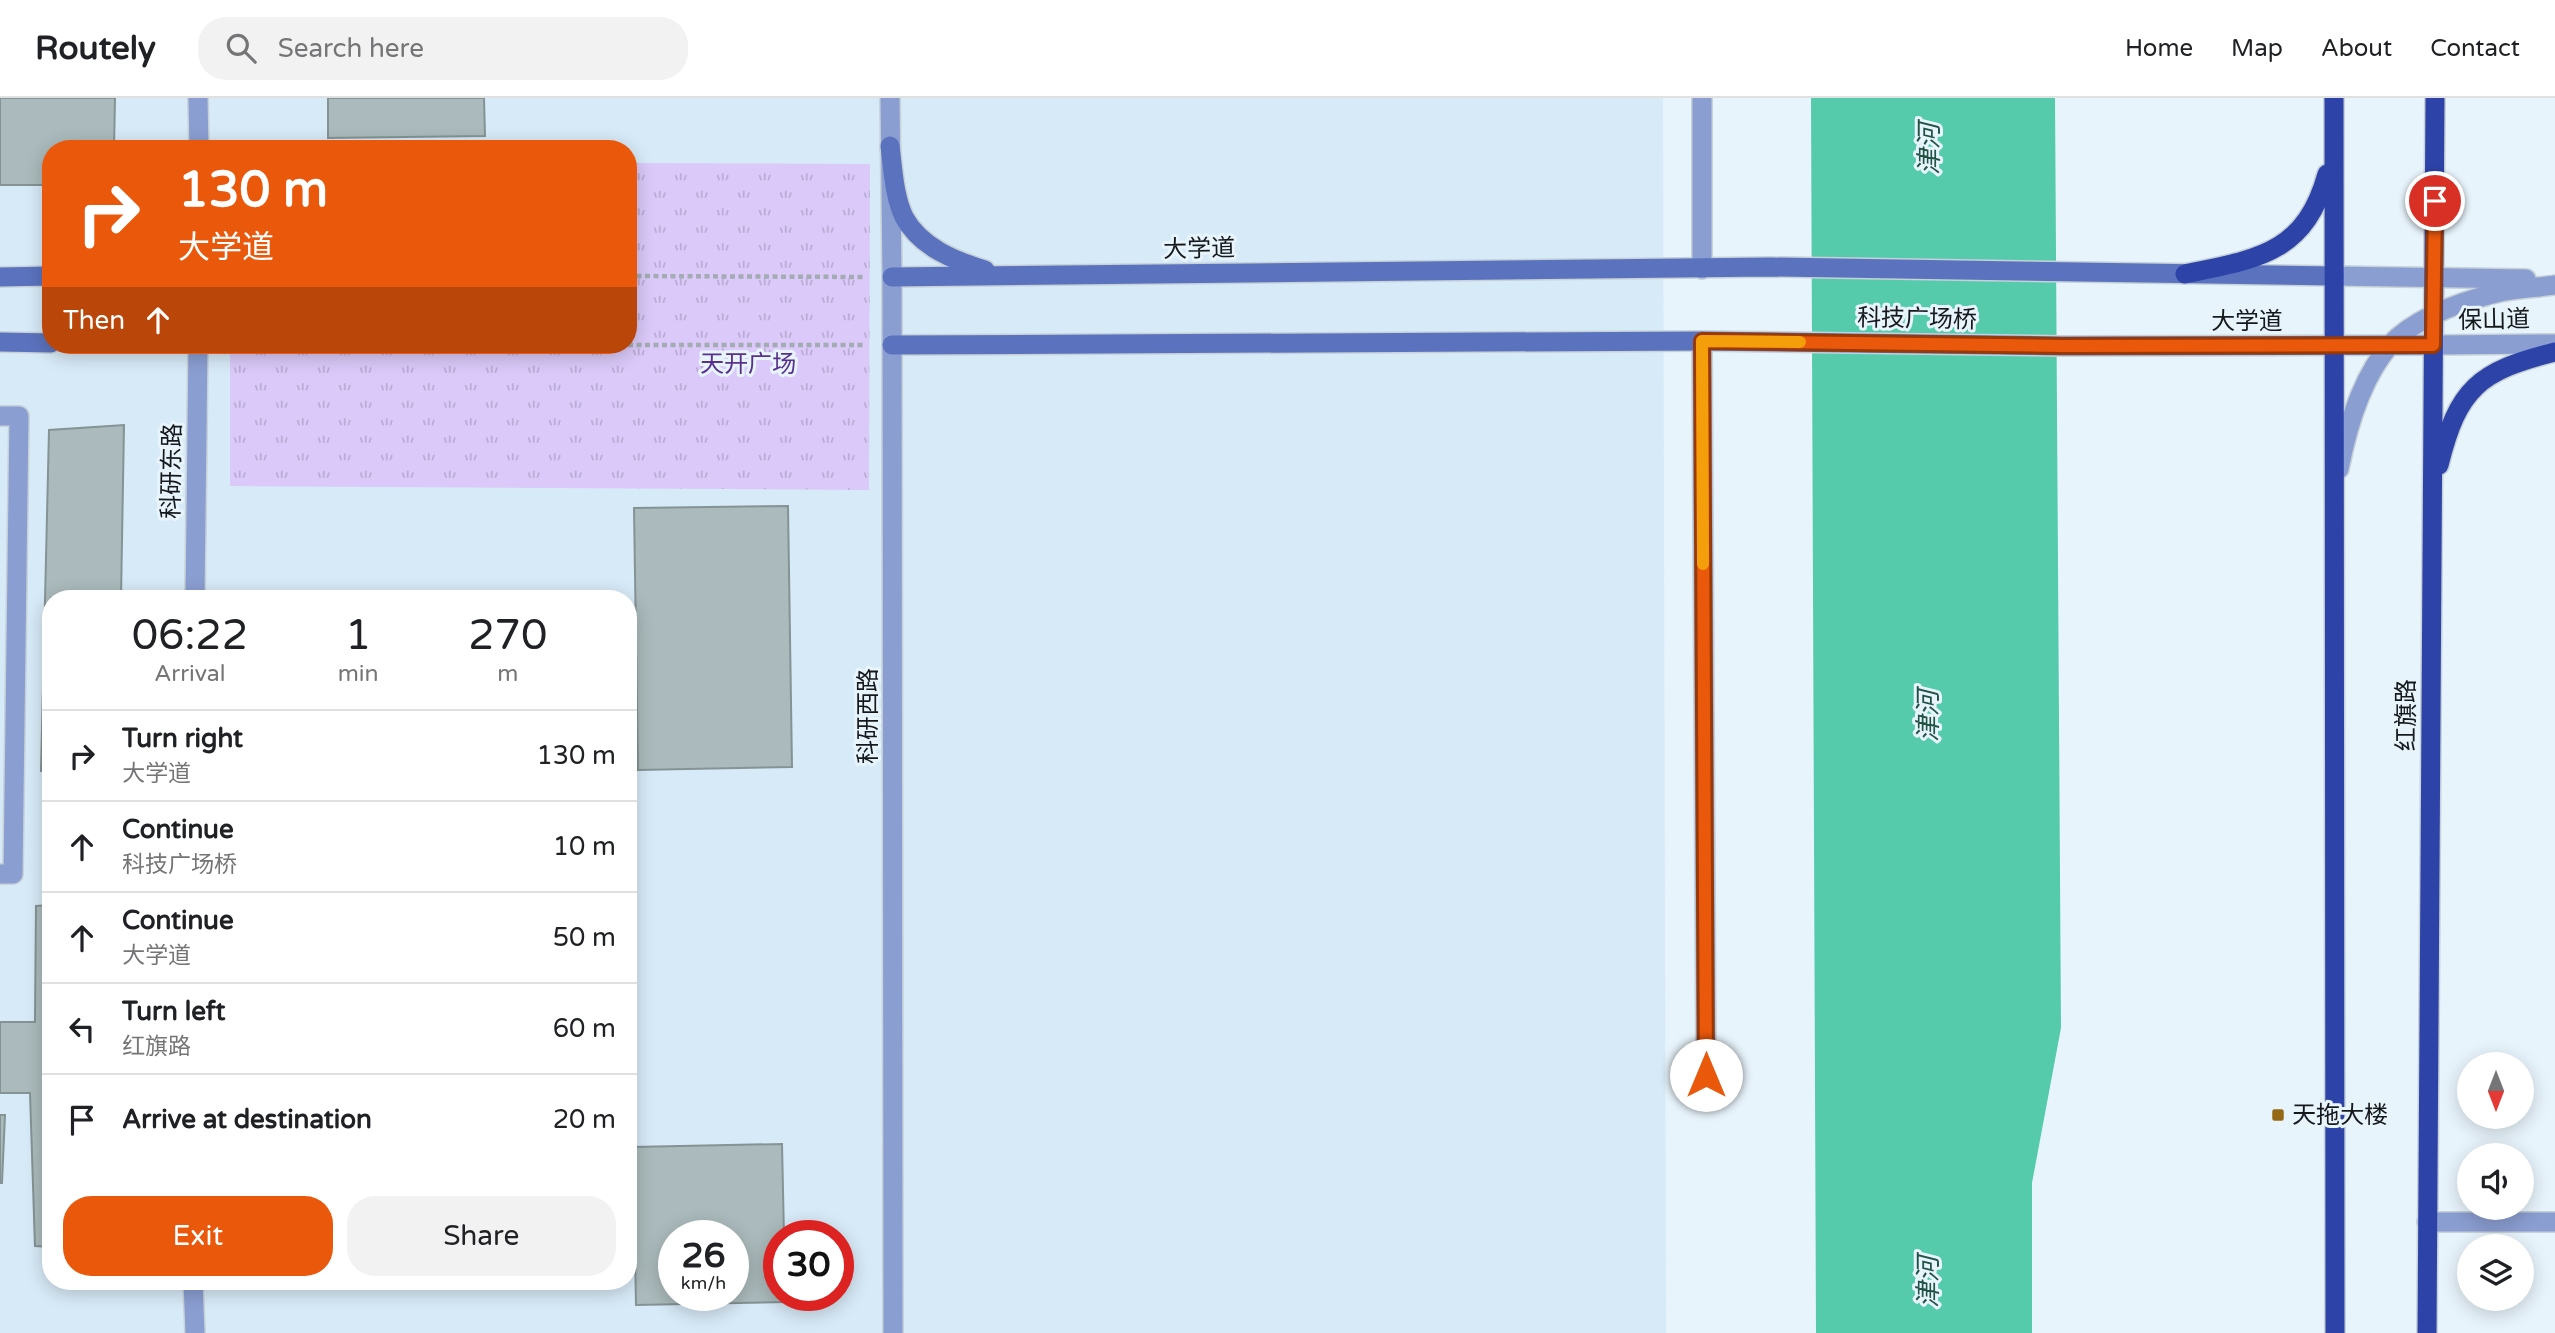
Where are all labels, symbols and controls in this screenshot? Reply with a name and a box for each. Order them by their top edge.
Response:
search box [198,17,688,80]
text: Routely [35,29,156,68]
icon: search [222,29,260,67]
text: Search here [278,33,424,64]
text: Home [2125,34,2193,63]
text: Map [2231,34,2283,63]
text: About [2321,34,2392,63]
text: Contact [2430,34,2520,63]
water label: 津河 [1914,118,1945,175]
text: 130 m [178,161,328,220]
icon: right [63,168,154,259]
pin [2405,171,2465,231]
icon: arrive [2416,182,2454,220]
text: 大学道 [178,229,274,267]
street label: 大学道 [1163,234,1235,264]
icon: ahead [139,301,177,339]
street label: 科技广场桥 [1857,303,1977,335]
text: Then [63,305,125,336]
street label: 保山道 [2458,305,2530,335]
street label: 大学道 [2211,307,2283,336]
park label: 天开广场 [700,350,796,379]
street label: 科研东路 [157,423,187,519]
text: 06:22 [132,610,248,661]
text: 1 [345,610,371,661]
text: 270 [468,610,547,661]
text: Arrival [154,660,225,688]
text: min [338,660,379,688]
text: m [497,660,518,688]
street label: 科研西路 [854,668,883,764]
street label: 红旗路 [2392,679,2421,751]
water label: 津河 [1913,685,1944,742]
text: Turn right [122,723,243,754]
icon: right [63,737,101,775]
text: 130 m [536,740,616,771]
text: 大学道 [122,760,191,788]
text: Continue [122,814,234,845]
icon: ahead [63,828,101,866]
text: 10 m [553,831,616,862]
text: 科技广场桥 [122,851,237,879]
text: Continue [122,905,234,936]
icon: ahead [63,919,101,957]
text: 50 m [553,922,616,953]
text: 大学道 [122,942,191,970]
text: Turn left [122,996,225,1027]
icon: left [63,1010,101,1048]
text: 60 m [553,1013,616,1044]
text: 红旗路 [122,1033,191,1061]
position arrow [1669,1038,1743,1112]
north arrow [2457,1052,2534,1129]
map controls [2457,1052,2534,1311]
icon: arrive [63,1101,101,1139]
place label: 天拖大楼 [2292,1101,2388,1130]
text: Arrive at destination [122,1104,372,1135]
text: 20 m [553,1104,616,1135]
marker: 天拖大楼 [2270,1107,2286,1123]
button: sound [2457,1143,2534,1220]
button: Exit [63,1196,333,1276]
button: Share [347,1196,616,1276]
speed limit sign: 30 [763,1220,854,1311]
button: layers [2457,1234,2534,1311]
text: 26 [682,1235,725,1277]
water label: 津河 [1913,1251,1944,1308]
text: km/h [681,1272,726,1294]

